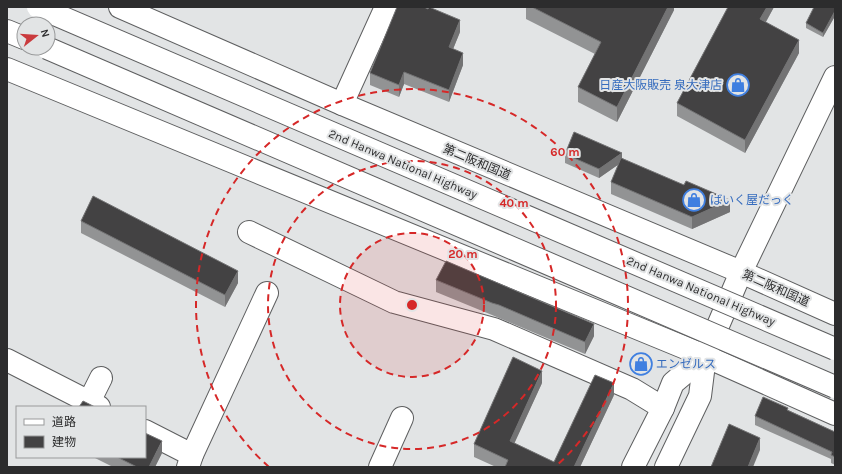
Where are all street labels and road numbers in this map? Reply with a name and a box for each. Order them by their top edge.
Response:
street label: 2nd Hanwa National Highway [327,126,480,202]
street label: 第二阪和国道 [441,141,513,183]
street label: 2nd Hanwa National Highway [625,253,778,329]
street label: 第二阪和国道 [740,267,812,309]

